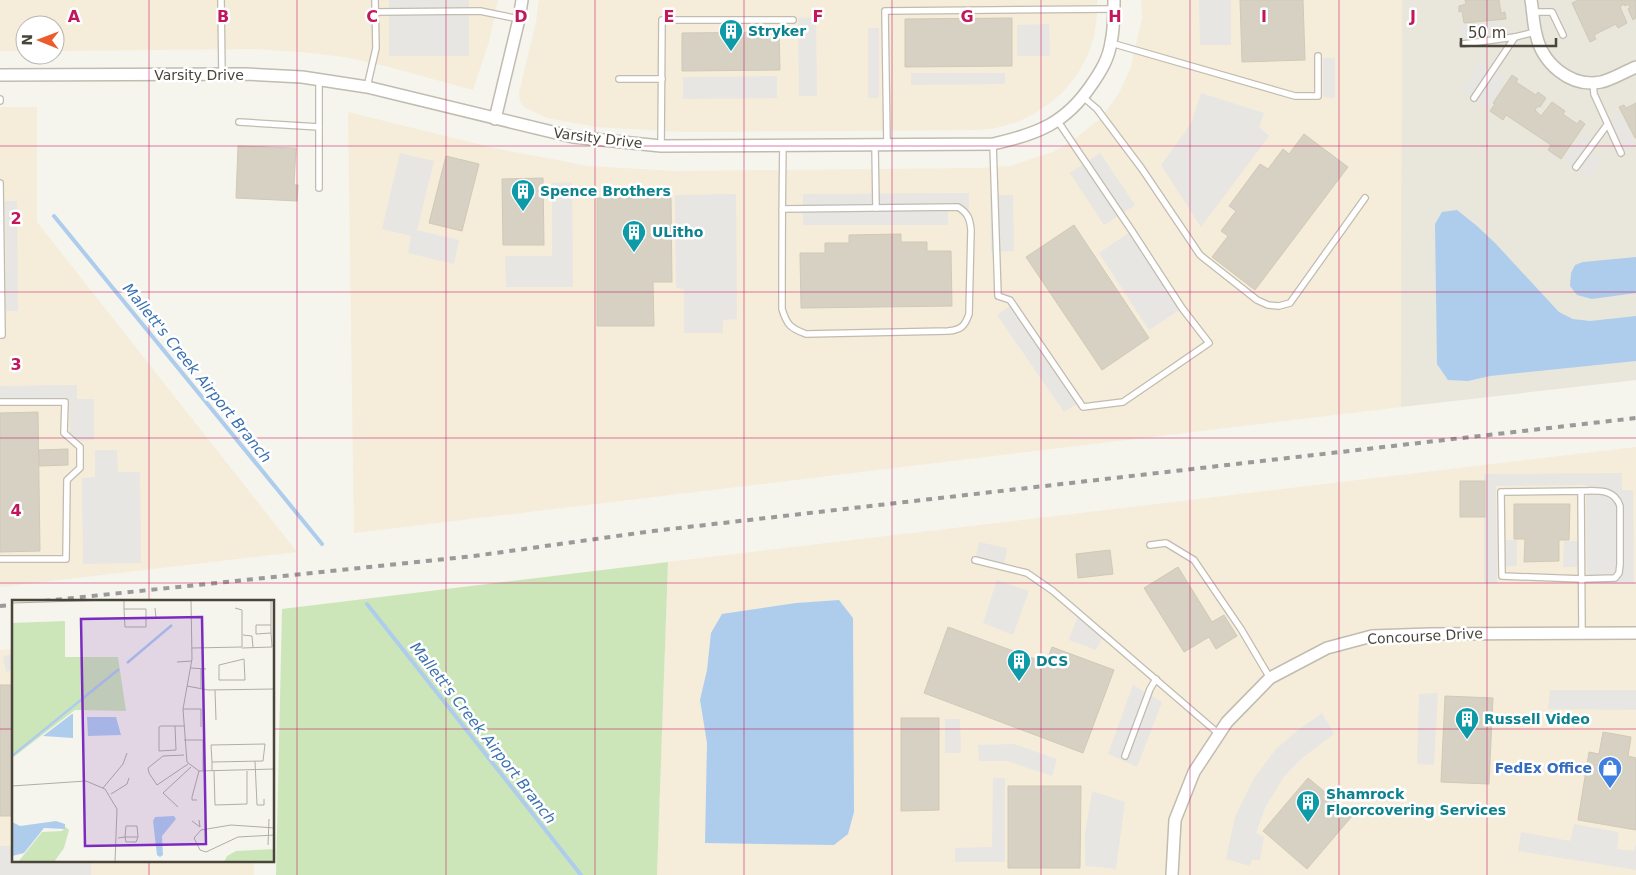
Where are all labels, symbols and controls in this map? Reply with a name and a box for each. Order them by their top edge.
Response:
text: A [68,7,81,26]
text: B [217,7,229,26]
text: C [366,7,378,26]
text: D [514,7,528,26]
text: E [664,7,674,26]
text: F [813,7,823,26]
text: G [960,7,974,26]
text: H [1108,7,1122,26]
text: I [1261,7,1267,26]
text: J [1409,7,1416,26]
north arrow [15,15,65,65]
scale bar [1461,15,1556,47]
building icon: Stryker [718,18,744,52]
place label: Stryker [748,23,806,39]
text: 50 m [1468,24,1506,42]
text: N [19,34,35,46]
street label: Varsity Drive [154,67,244,83]
street label: Varsity Drive [553,125,643,151]
building icon: Spence Brothers [510,178,536,212]
place label: Spence Brothers [540,183,671,199]
text: 2 [10,209,22,228]
building icon: ULitho [621,219,647,253]
place label: ULitho [652,224,704,240]
water label: Mallett's Creek Airport Branch [119,280,275,466]
text: 3 [10,355,22,374]
text: 4 [10,501,22,520]
inset map [12,600,275,862]
street label: Concourse Drive [1367,625,1483,647]
water label: Mallett's Creek Airport Branch [406,639,560,827]
building icon: DCS [1006,648,1032,682]
place label: DCS [1036,653,1068,669]
building icon: Russell Video [1454,706,1480,740]
place label: Russell Video [1484,711,1590,727]
shop icon: FedEx Office [1597,755,1623,789]
place label: FedEx Office [1495,760,1592,776]
place label: Shamrock Floorcovering Services [1326,786,1506,818]
building icon: Shamrock Floorcovering Services [1295,789,1321,823]

